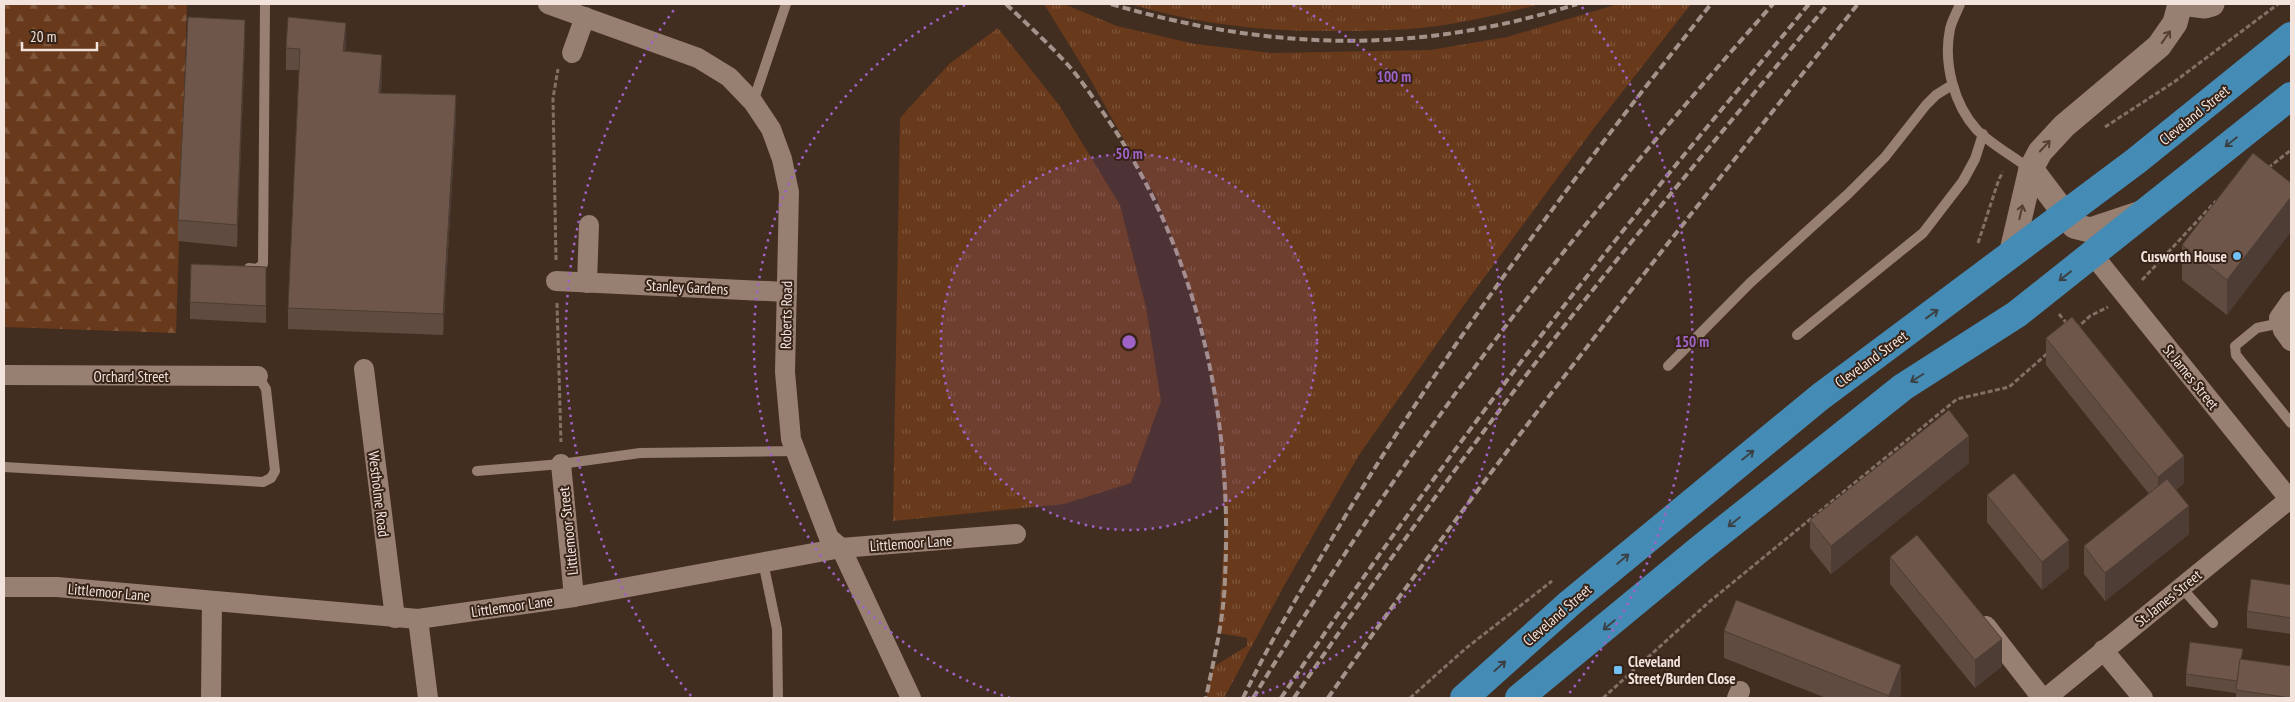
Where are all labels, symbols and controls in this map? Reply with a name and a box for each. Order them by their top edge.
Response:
scale bar [22,20,98,52]
text: 20 m [30,27,56,46]
one-way arrow [2161,30,2171,44]
text: 100 m [1377,67,1411,86]
street label: Cleveland Street [2155,81,2233,149]
one-way arrow [2224,137,2238,147]
one-way arrow [2039,139,2051,152]
text: 50 m [1115,144,1143,163]
one-way arrow [2017,205,2026,221]
place label: Cusworth House [2141,247,2227,266]
marker: Cusworth House [2231,250,2243,262]
one-way arrow [2059,271,2072,282]
street label: Stanley Gardens [645,275,729,299]
street label: Roberts Road [776,281,796,349]
one-way arrow [1925,309,1939,319]
street label: Cleveland Street [1831,326,1911,392]
text: 150 m [1675,332,1709,351]
centre of rings [1120,333,1138,351]
street label: St James Street [2159,340,2223,414]
street label: Orchard Street [93,367,169,386]
one-way arrow [1910,374,1924,384]
street label: Westholme Road [364,450,394,538]
one-way arrow [1741,450,1754,461]
street label: Littlemoor Street [554,486,582,576]
one-way arrow [1728,516,1741,527]
street label: Littlemoor Lane [869,531,953,555]
one-way arrow [1616,553,1629,564]
street label: St. James Street [2131,565,2205,631]
street label: Littlemoor Lane [67,579,151,605]
street label: Cleveland Street [1519,580,1595,650]
street label: Littlemoor Lane [470,591,554,621]
one-way arrow [1602,619,1615,631]
place label: Cleveland Street/Burden Close [1628,652,1736,688]
one-way arrow [1494,660,1507,671]
marker: Cleveland Street/Burden Close [1612,664,1624,676]

